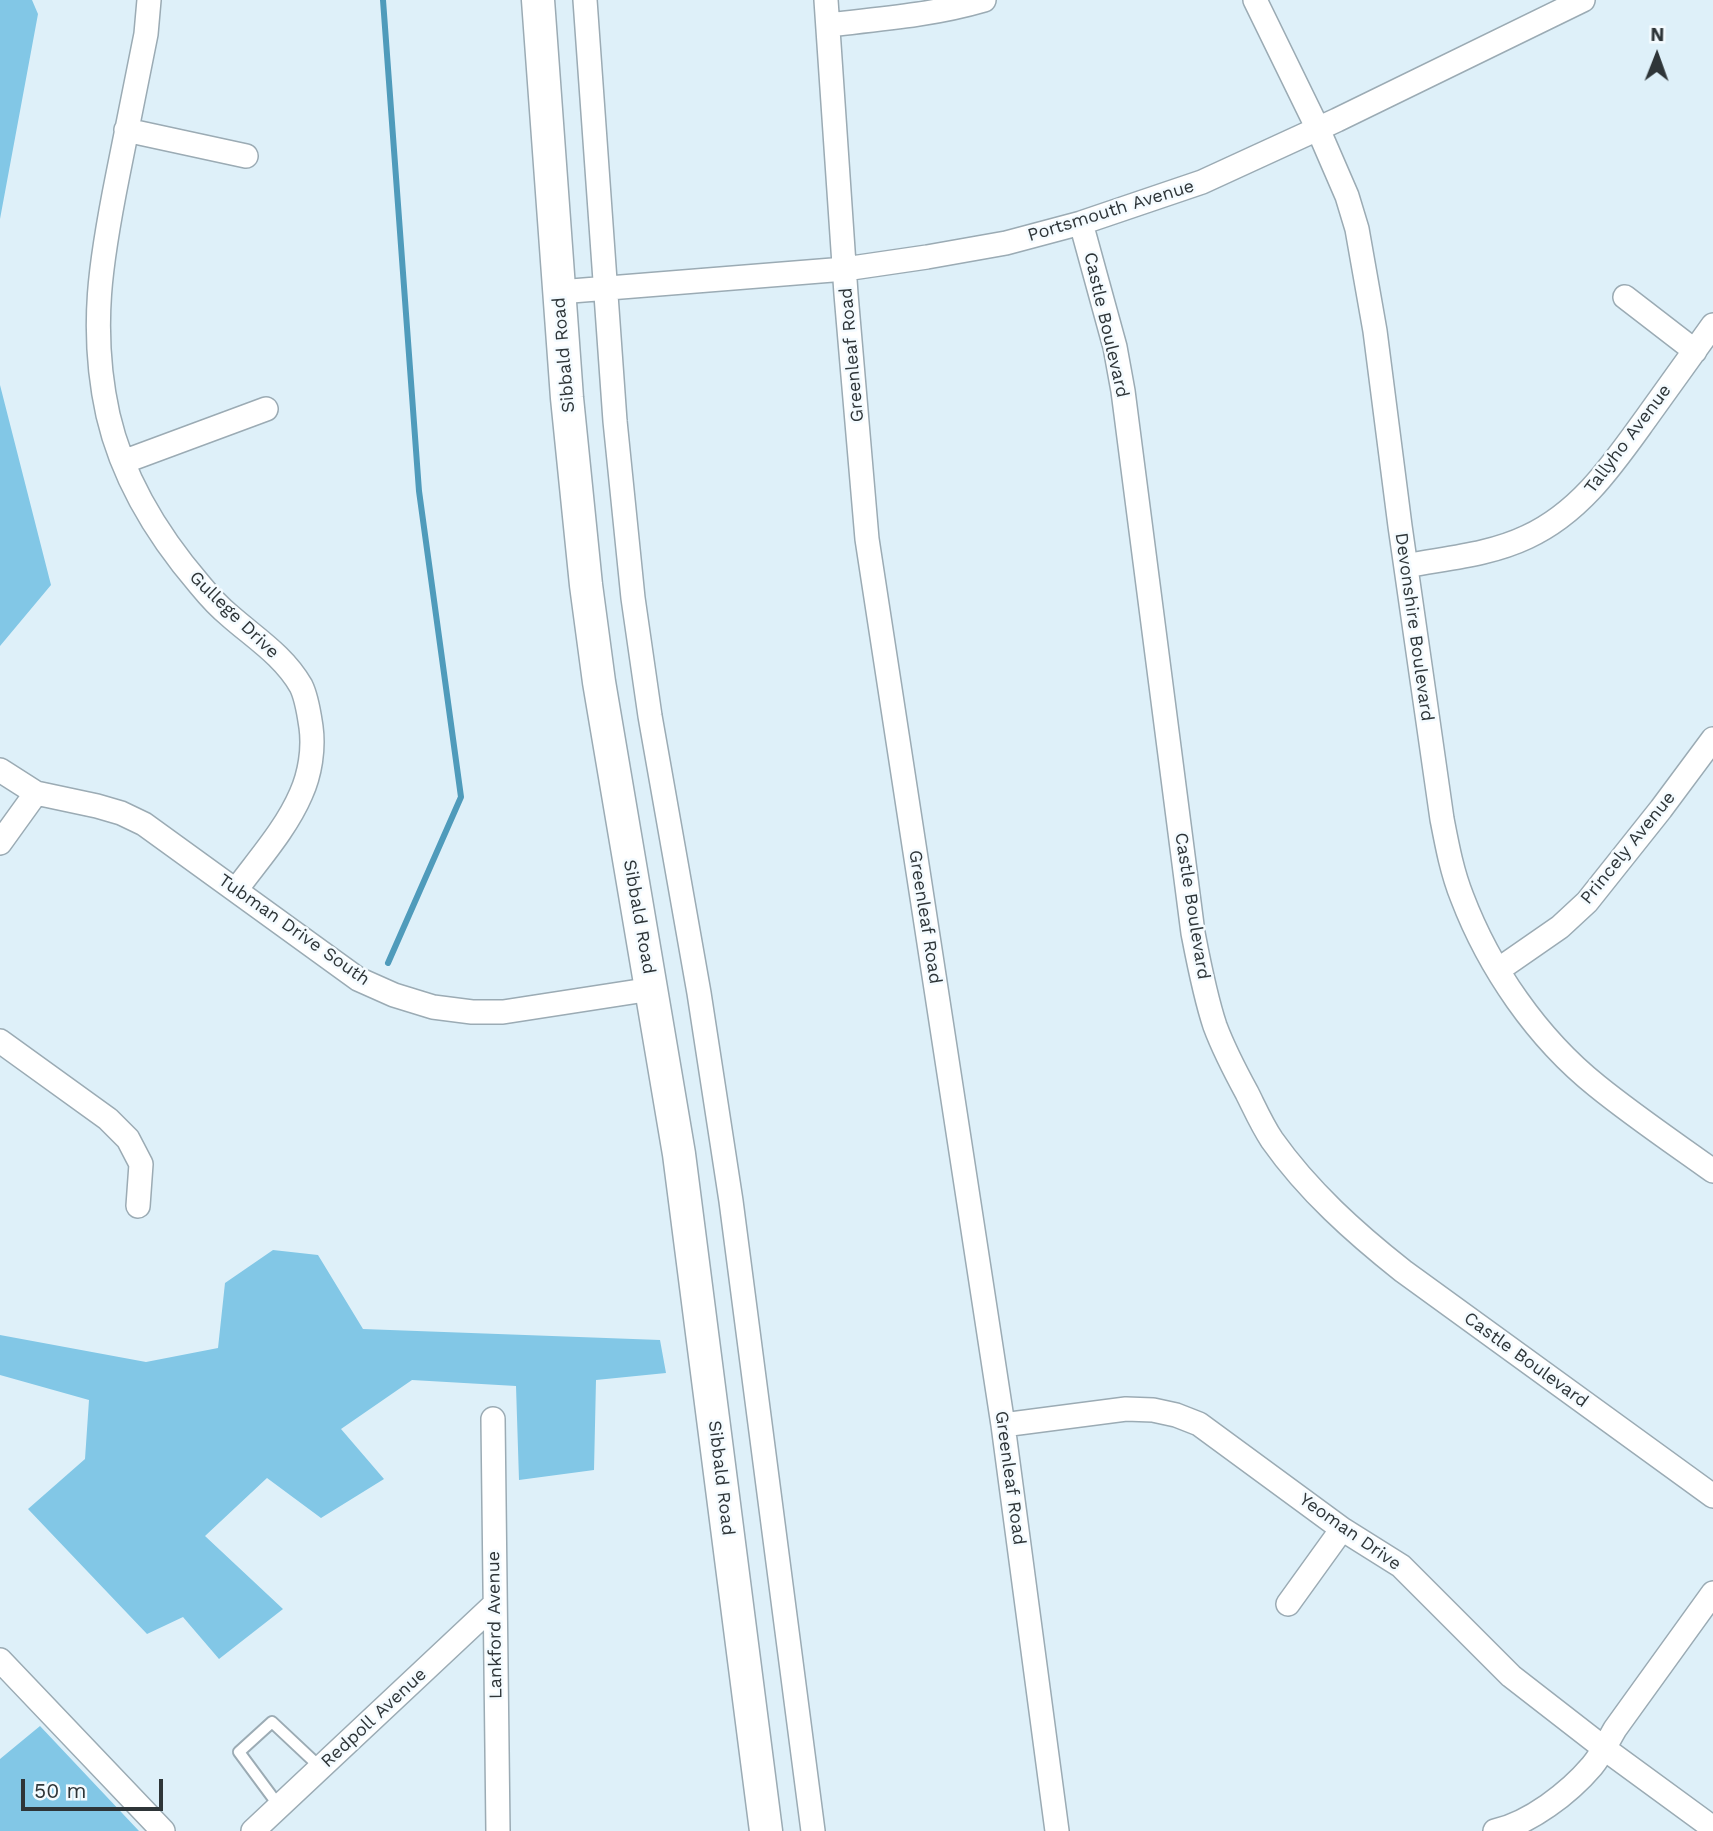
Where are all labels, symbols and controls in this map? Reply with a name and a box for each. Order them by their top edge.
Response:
north arrow [1622,21,1692,91]
text: N [1650,23,1665,46]
street label: Portsmouth Avenue [1025,175,1197,247]
street label: Castle Boulevard [1079,250,1133,400]
street label: Greenleaf Road [835,287,869,423]
street label: Sibbald Road [548,296,580,414]
street label: Tallyho Avenue [1580,380,1676,498]
street label: Devonshire Boulevard [1390,531,1438,723]
street label: Gullege Drive [185,567,283,663]
street label: Princely Avenue [1576,787,1680,909]
street label: Castle Boulevard [1170,831,1214,981]
street label: Greenleaf Road [904,849,946,985]
street label: Sibbald Road [618,858,660,976]
street label: Tubman Drive South [214,870,374,990]
street label: Castle Boulevard [1460,1308,1592,1412]
street label: Greenleaf Road [990,1410,1030,1546]
street label: Sibbald Road [703,1419,739,1537]
street label: Yeoman Drive [1295,1489,1405,1575]
street label: Lankford Avenue [483,1551,507,1699]
street label: Redpoll Avenue [317,1664,431,1772]
scale bar [24,1764,166,1808]
text: 50 m [34,1778,86,1803]

